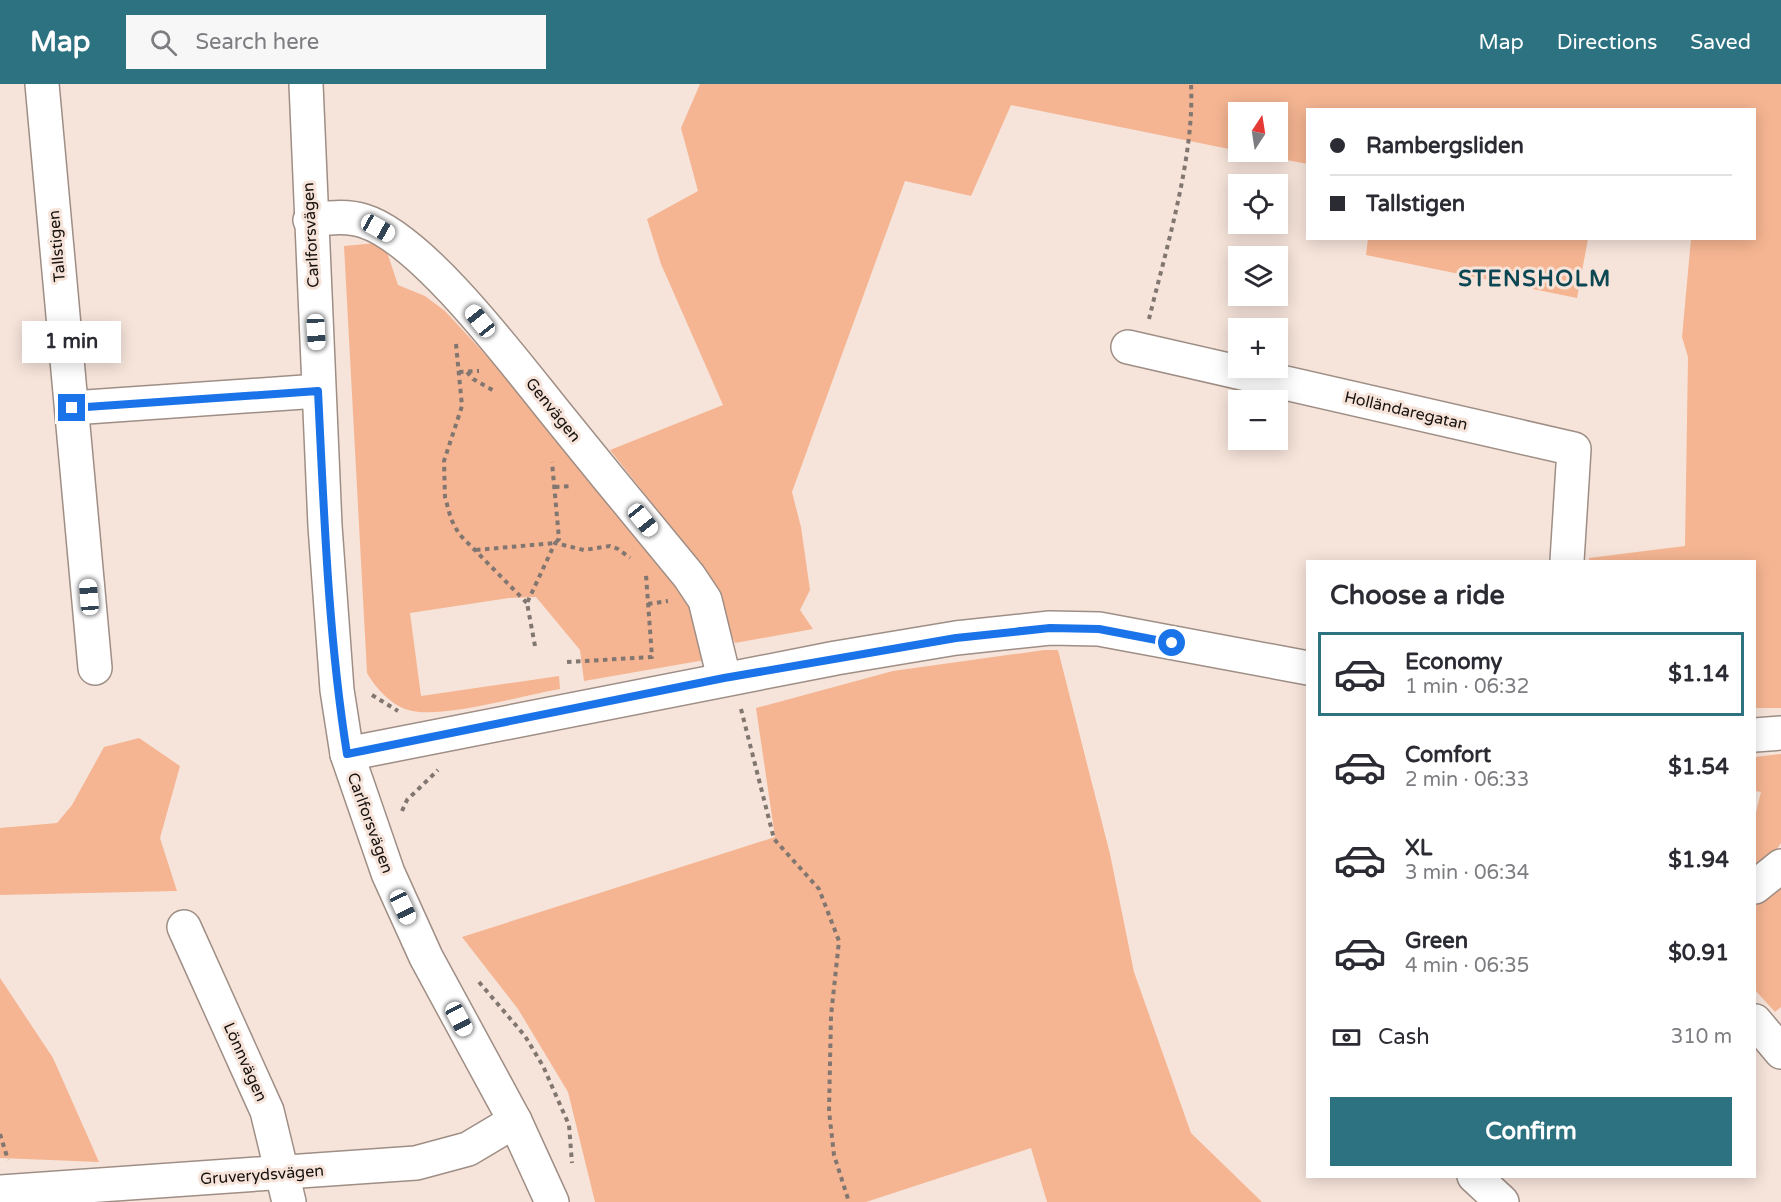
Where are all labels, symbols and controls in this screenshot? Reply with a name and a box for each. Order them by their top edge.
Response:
search box [126,15,546,69]
text: Map [30,25,90,59]
icon: search [147,26,180,59]
text: Search here [195,29,319,55]
text: Map [1478,30,1524,55]
text: Directions [1557,30,1657,55]
text: Saved [1690,30,1751,55]
north arrow [1228,102,1288,162]
map controls [1228,102,1288,450]
text: Rambergsliden [1366,133,1524,159]
button: locate [1228,174,1288,234]
street label: Carlforsvägen [298,182,324,288]
text: Tallstigen [1366,191,1465,217]
street label: Tallstigen [44,209,70,283]
car [358,211,398,245]
button: layers [1228,246,1288,306]
district label: STENSHOLM [1458,266,1612,292]
car [462,301,498,341]
car [306,314,326,350]
button: + [1228,318,1288,378]
callout: 1 min [22,321,122,363]
text: 1 min [45,330,98,354]
street label: Genvägen [521,374,585,446]
street label: Holländaregatan [1342,387,1470,435]
button: − [1228,390,1288,450]
route end [58,394,85,421]
car [625,500,661,540]
car [78,578,100,616]
text: Choose a ride [1330,579,1505,612]
route start [1158,629,1185,656]
icon: car [1333,647,1387,701]
text: Economy [1405,649,1502,675]
text: $1.14 [1668,661,1729,687]
text: 1 min · 06:32 [1405,675,1529,699]
icon: car [1333,740,1387,794]
text: Comfort [1405,742,1491,768]
text: $1.54 [1668,754,1729,780]
text: 2 min · 06:33 [1405,768,1529,792]
street label: Carlforsvägen [343,770,397,876]
icon: car [1333,833,1387,887]
text: XL [1405,835,1432,861]
text: $1.94 [1668,847,1729,873]
text: 3 min · 06:34 [1405,861,1529,885]
car [387,887,419,927]
icon: car [1333,926,1387,980]
text: Green [1405,928,1468,954]
text: $0.91 [1668,940,1729,966]
text: 4 min · 06:35 [1405,954,1529,978]
car [443,999,475,1039]
street label: Lönnvägen [219,1019,271,1105]
icon: cash [1330,1021,1363,1054]
text: Cash [1378,1024,1430,1050]
text: 310 m [1671,1025,1732,1049]
button: Confirm [1330,1097,1732,1166]
street label: Gruverydsvägen [199,1161,325,1189]

